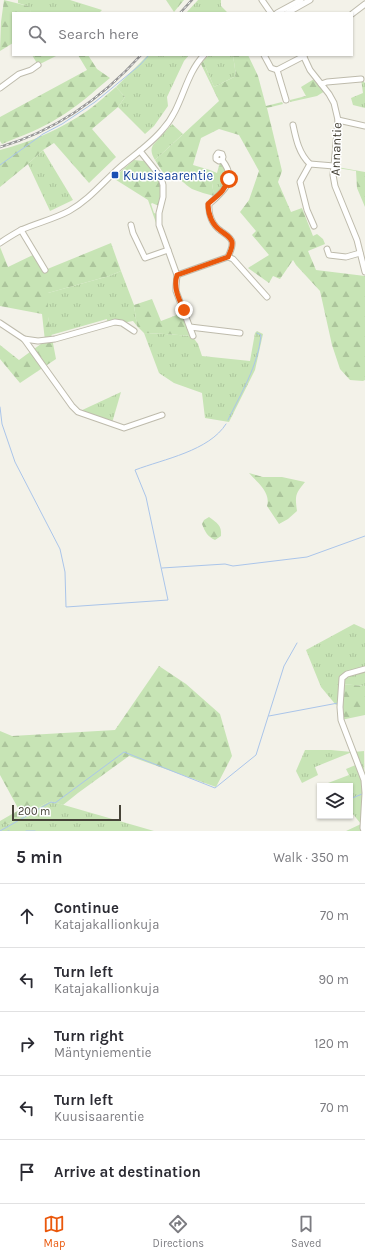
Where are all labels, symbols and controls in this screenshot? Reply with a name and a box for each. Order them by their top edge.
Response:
search box [12,12,353,56]
icon: search [26,23,48,45]
text: Search here [58,25,139,43]
street label: Annantie [328,122,344,176]
place label: Kuusisaarentie [123,168,213,183]
marker: Kuusisaarentie [110,170,120,180]
route start [220,170,238,188]
route end [175,301,193,319]
map controls [317,783,353,819]
button: layers [317,783,353,819]
scale bar [12,803,121,822]
text: 200 m [18,805,50,818]
text: 5 min [16,847,63,867]
text: Walk · 350 m [273,850,349,865]
text: Continue [54,899,119,917]
icon: ahead [16,905,38,927]
text: 70 m [320,908,349,923]
text: Katajakallionkuja [54,917,159,932]
text: Turn left [54,963,113,981]
icon: left [16,969,38,991]
text: 90 m [318,972,349,987]
text: Katajakallionkuja [54,981,159,996]
text: Turn right [54,1027,124,1045]
icon: right [16,1033,38,1055]
text: 120 m [314,1036,349,1051]
text: Mäntyniementie [54,1045,151,1060]
text: Turn left [54,1091,113,1109]
icon: left [16,1097,38,1119]
text: 70 m [320,1100,349,1115]
text: Kuusisaarentie [54,1109,144,1124]
icon: arrive [16,1161,38,1183]
text: Arrive at destination [54,1163,201,1181]
tab: Map [43,1213,65,1250]
tab: Directions [152,1213,204,1250]
tab: Saved [291,1213,322,1250]

